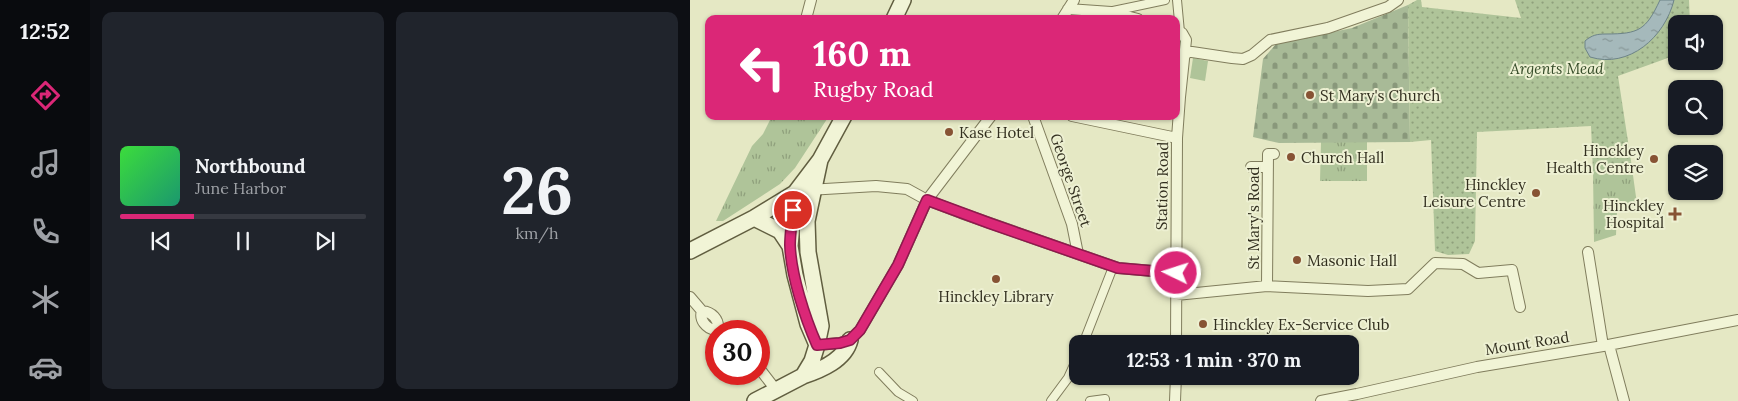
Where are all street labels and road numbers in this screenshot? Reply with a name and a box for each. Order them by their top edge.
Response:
street label: George Street [1046,131,1096,229]
street label: Station Road [1152,142,1172,230]
street label: St Mary's Road [1244,166,1263,270]
street label: Mount Road [1484,327,1570,359]

